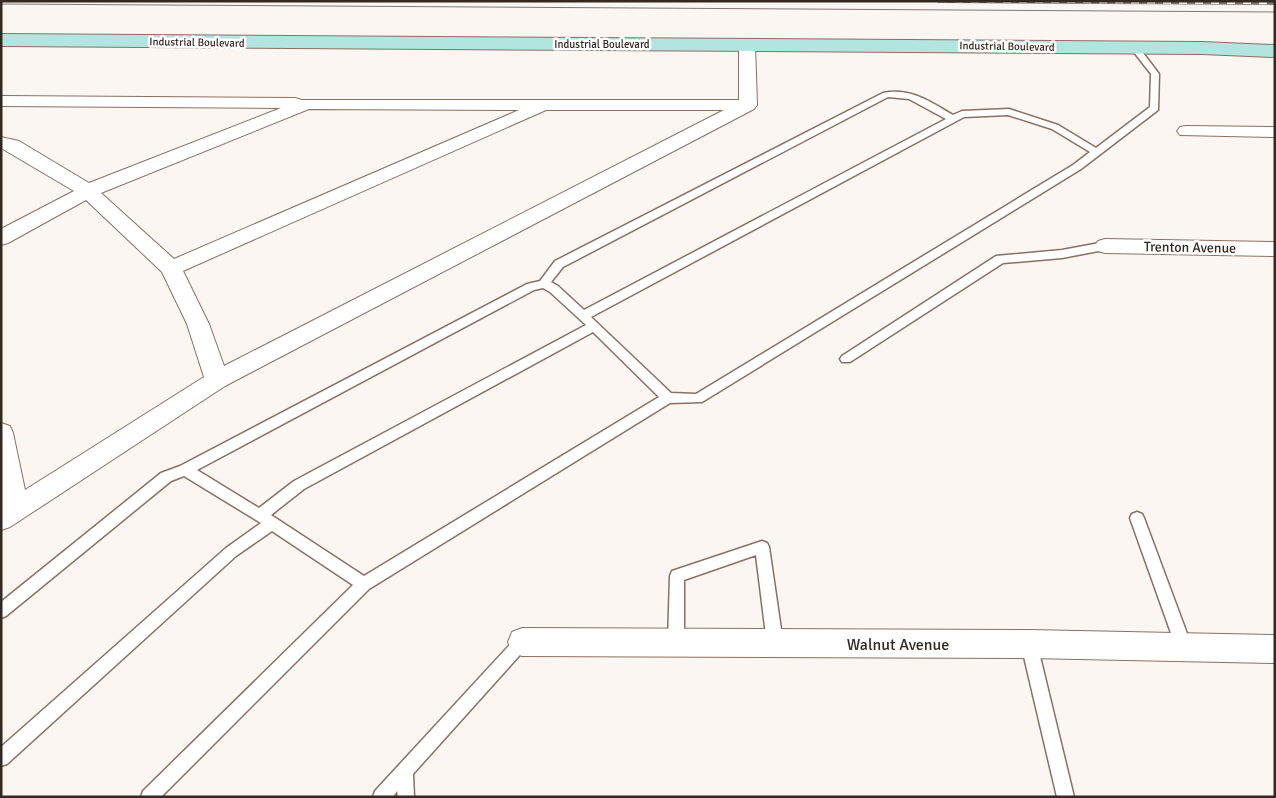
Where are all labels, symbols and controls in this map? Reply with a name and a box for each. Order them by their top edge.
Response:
street label: Industrial Boulevard [149,35,245,50]
street label: Industrial Boulevard [554,38,650,51]
street label: Industrial Boulevard [959,39,1055,54]
street label: Trenton Avenue [1144,238,1236,257]
street label: Walnut Avenue [847,635,949,655]

